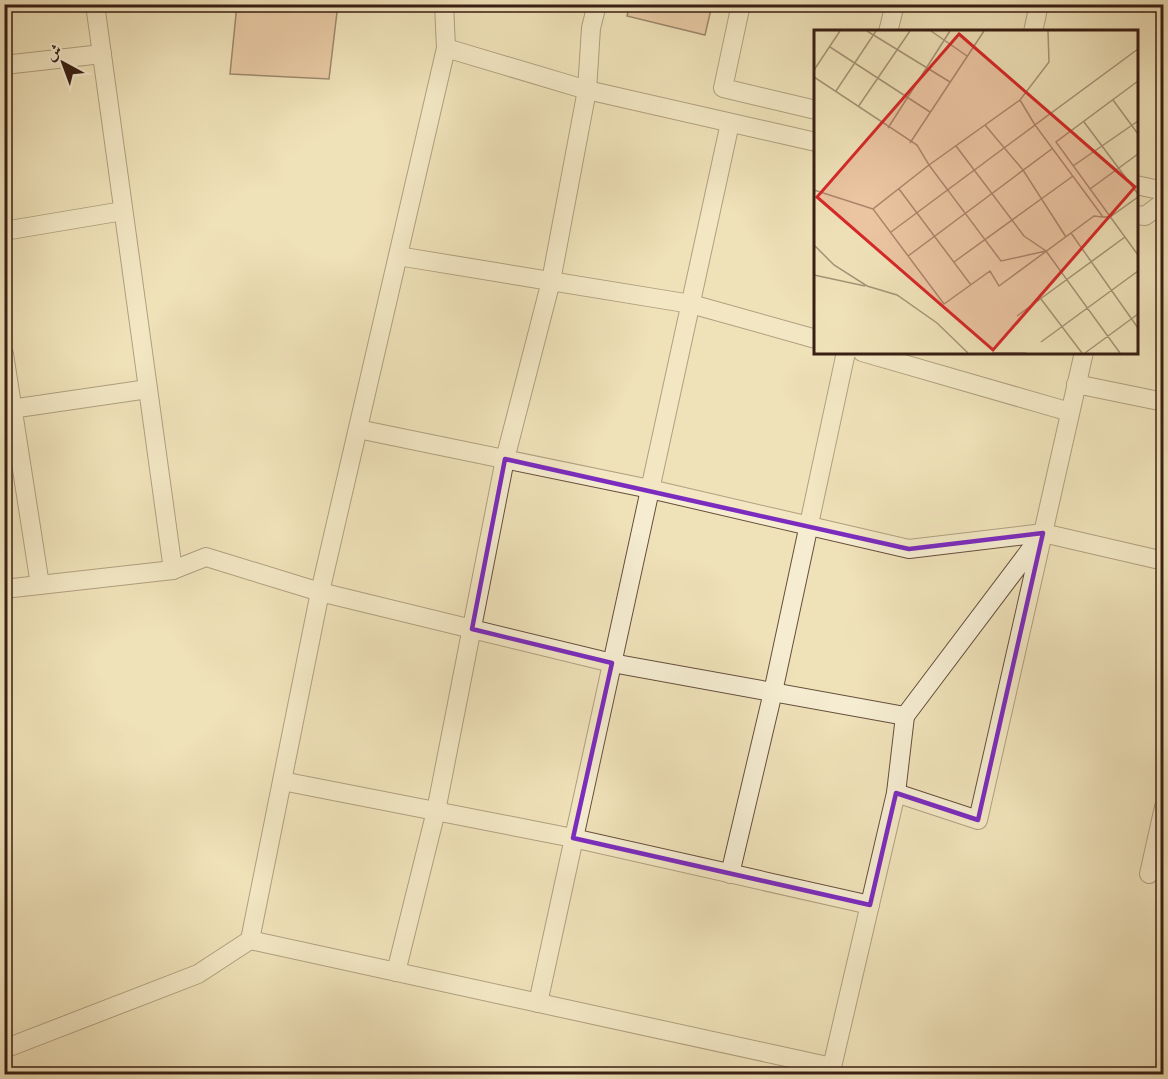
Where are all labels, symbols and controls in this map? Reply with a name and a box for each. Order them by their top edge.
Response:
inset map [814,30,1138,354]
north arrow [33,33,93,93]
text: ش [41,40,66,65]

